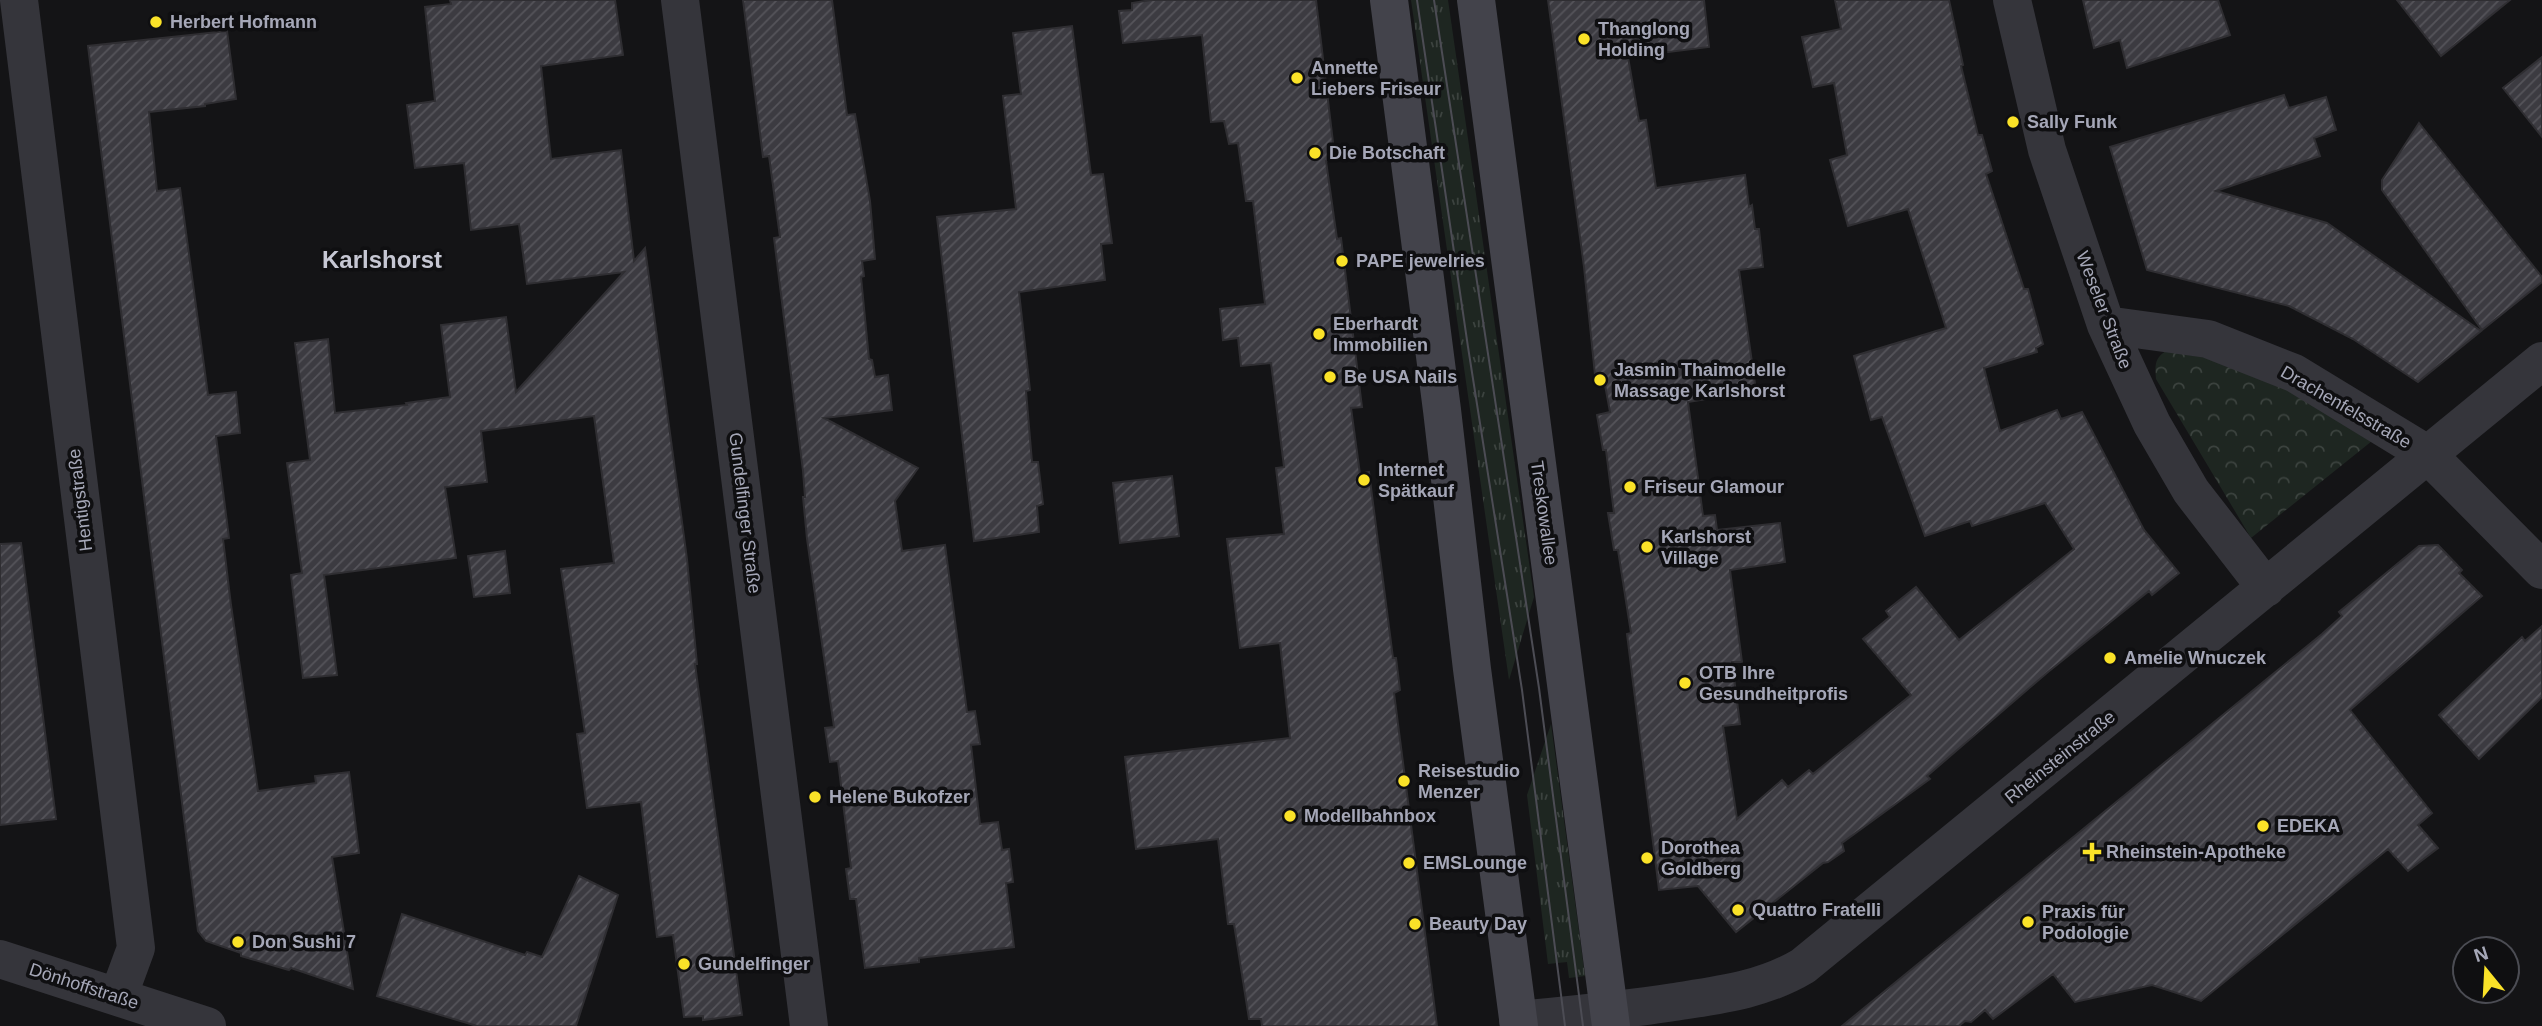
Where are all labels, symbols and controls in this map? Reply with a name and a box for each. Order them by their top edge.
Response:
place label: Herbert Hofmann [170,12,317,32]
marker: Herbert Hofmann [148,14,164,30]
place label: Thanglong Holding [1598,19,1690,60]
marker: Thanglong Holding [1576,31,1592,47]
place label: Annette Liebers Friseur [1311,58,1441,99]
marker: Annette Liebers Friseur [1289,70,1305,86]
place label: Sally Funk [2027,112,2118,132]
marker: Sally Funk [2005,114,2021,130]
place label: Die Botschaft [1329,143,1445,163]
marker: Die Botschaft [1307,145,1323,161]
district label: Karlshorst [322,246,442,273]
street label: Weseler Straße [2072,248,2136,372]
place label: PAPE jewelries [1356,251,1485,271]
marker: PAPE jewelries [1334,253,1350,269]
place label: Eberhardt Immobilien [1333,314,1428,355]
marker: Eberhardt Immobilien [1311,326,1327,342]
place label: Jasmin Thaimodelle Massage Karlshorst [1614,360,1786,401]
street label: Drachenfelsstraße [2277,362,2415,452]
place label: Be USA Nails [1344,367,1457,387]
marker: Be USA Nails [1322,369,1338,385]
marker: Jasmin Thaimodelle Massage Karlshorst [1592,372,1608,388]
street label: Gundelfinger Straße [725,431,765,595]
street label: Hentigstraße [64,448,96,552]
street label: Treskowallee [1527,459,1561,567]
place label: Internet Spätkauf [1378,460,1455,501]
marker: Internet Spätkauf [1356,472,1372,488]
place label: Friseur Glamour [1644,477,1784,497]
marker: Friseur Glamour [1622,479,1638,495]
place label: Karlshorst Village [1661,527,1751,568]
marker: Karlshorst Village [1639,539,1655,555]
place label: Amelie Wnuczek [2124,648,2267,668]
marker: Amelie Wnuczek [2102,650,2118,666]
place label: OTB Ihre Gesundheitprofis [1699,663,1848,704]
marker: OTB Ihre Gesundheitprofis [1677,675,1693,691]
street label: Rheinsteinstraße [2001,706,2119,808]
place label: Reisestudio Menzer [1418,761,1520,802]
marker: Reisestudio Menzer [1396,773,1412,789]
place label: Helene Bukofzer [829,787,970,807]
marker: Helene Bukofzer [807,789,823,805]
place label: Modellbahnbox [1304,806,1436,826]
marker: Modellbahnbox [1282,808,1298,824]
place label: EDEKA [2277,816,2340,836]
marker: EDEKA [2255,818,2271,834]
place label: Dorothea Goldberg [1661,838,1741,879]
place label: Rheinstein-Apotheke [2106,842,2286,862]
marker: Rheinstein-Apotheke [2084,844,2100,860]
marker: Dorothea Goldberg [1639,850,1655,866]
place label: EMSLounge [1423,853,1527,873]
marker: EMSLounge [1401,855,1417,871]
place label: Quattro Fratelli [1752,900,1881,920]
marker: Quattro Fratelli [1730,902,1746,918]
place label: Praxis für Podologie [2042,902,2129,943]
place label: Beauty Day [1429,914,1527,934]
marker: Praxis für Podologie [2020,914,2036,930]
marker: Beauty Day [1407,916,1423,932]
place label: Don Sushi 7 [252,932,356,952]
marker: Don Sushi 7 [230,934,246,950]
north arrow [2451,935,2521,1005]
text: N [2471,942,2491,966]
place label: Gundelfinger [698,954,810,974]
marker: Gundelfinger [676,956,692,972]
street label: Dönhoffstraße [27,959,141,1013]

